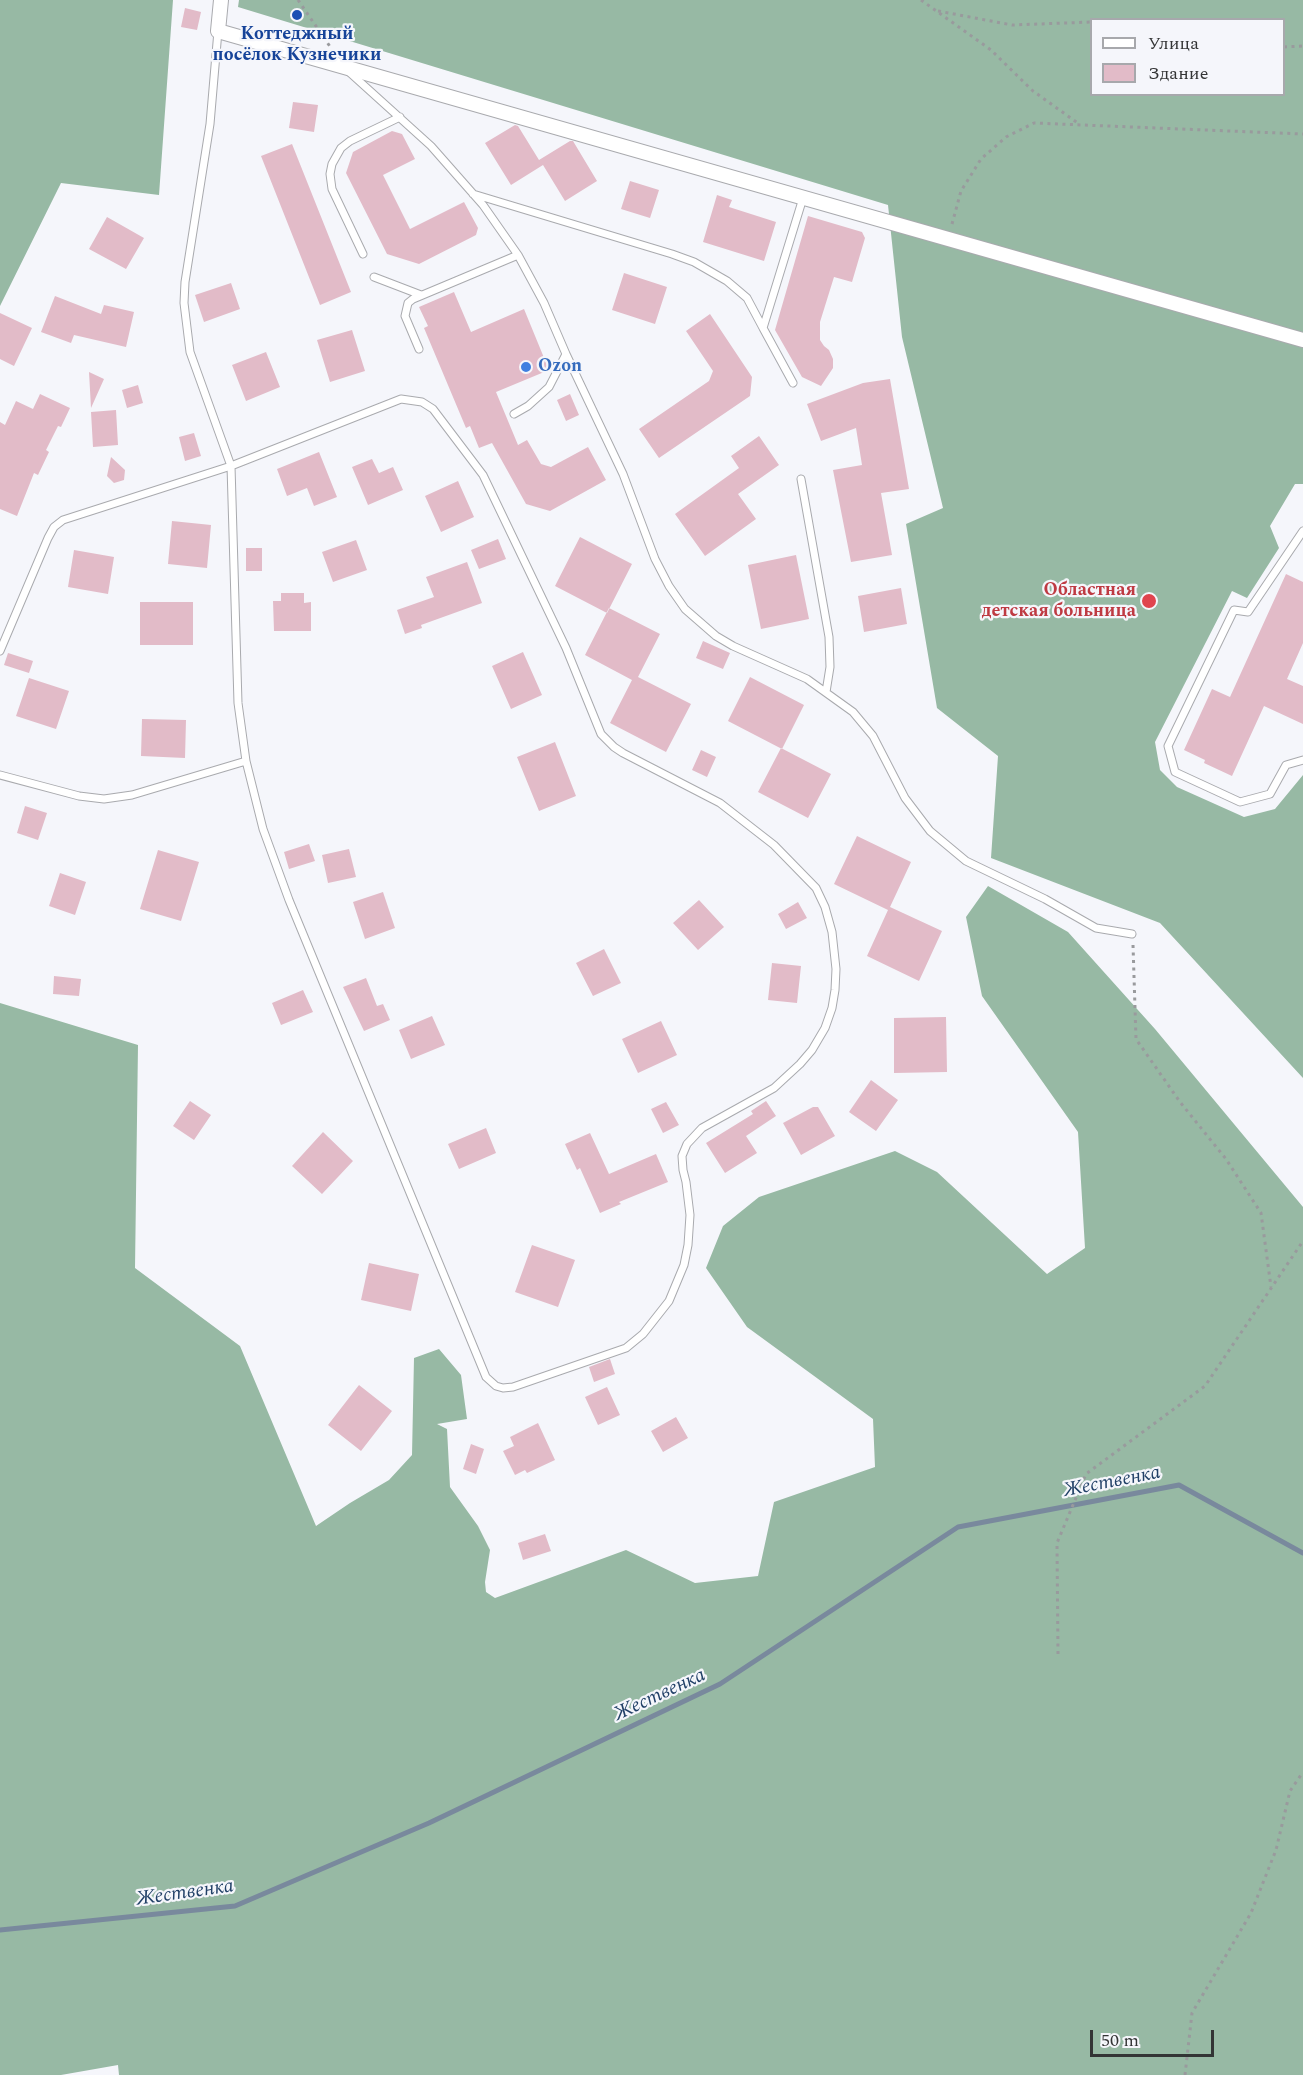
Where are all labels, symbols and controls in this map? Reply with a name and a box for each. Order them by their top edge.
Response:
marker: Коттеджный посёлок Кузнечики [290,8,304,22]
legend [1090,18,1285,96]
place label: Коттеджный посёлок Кузнечики [213,24,381,66]
text: Улица [1148,30,1199,57]
text: Здание [1148,60,1208,87]
place label: Ozon [538,356,582,378]
marker: Ozon [519,360,533,374]
place label: Областная детская больница [982,580,1136,622]
marker: Областная детская больница [1140,592,1158,610]
water label: Жественка [1061,1462,1163,1504]
water label: Жественка [610,1664,710,1728]
water label: Жественка [134,1875,236,1913]
scale bar [1093,2018,1218,2056]
text: 50 m [1101,2027,1139,2054]

